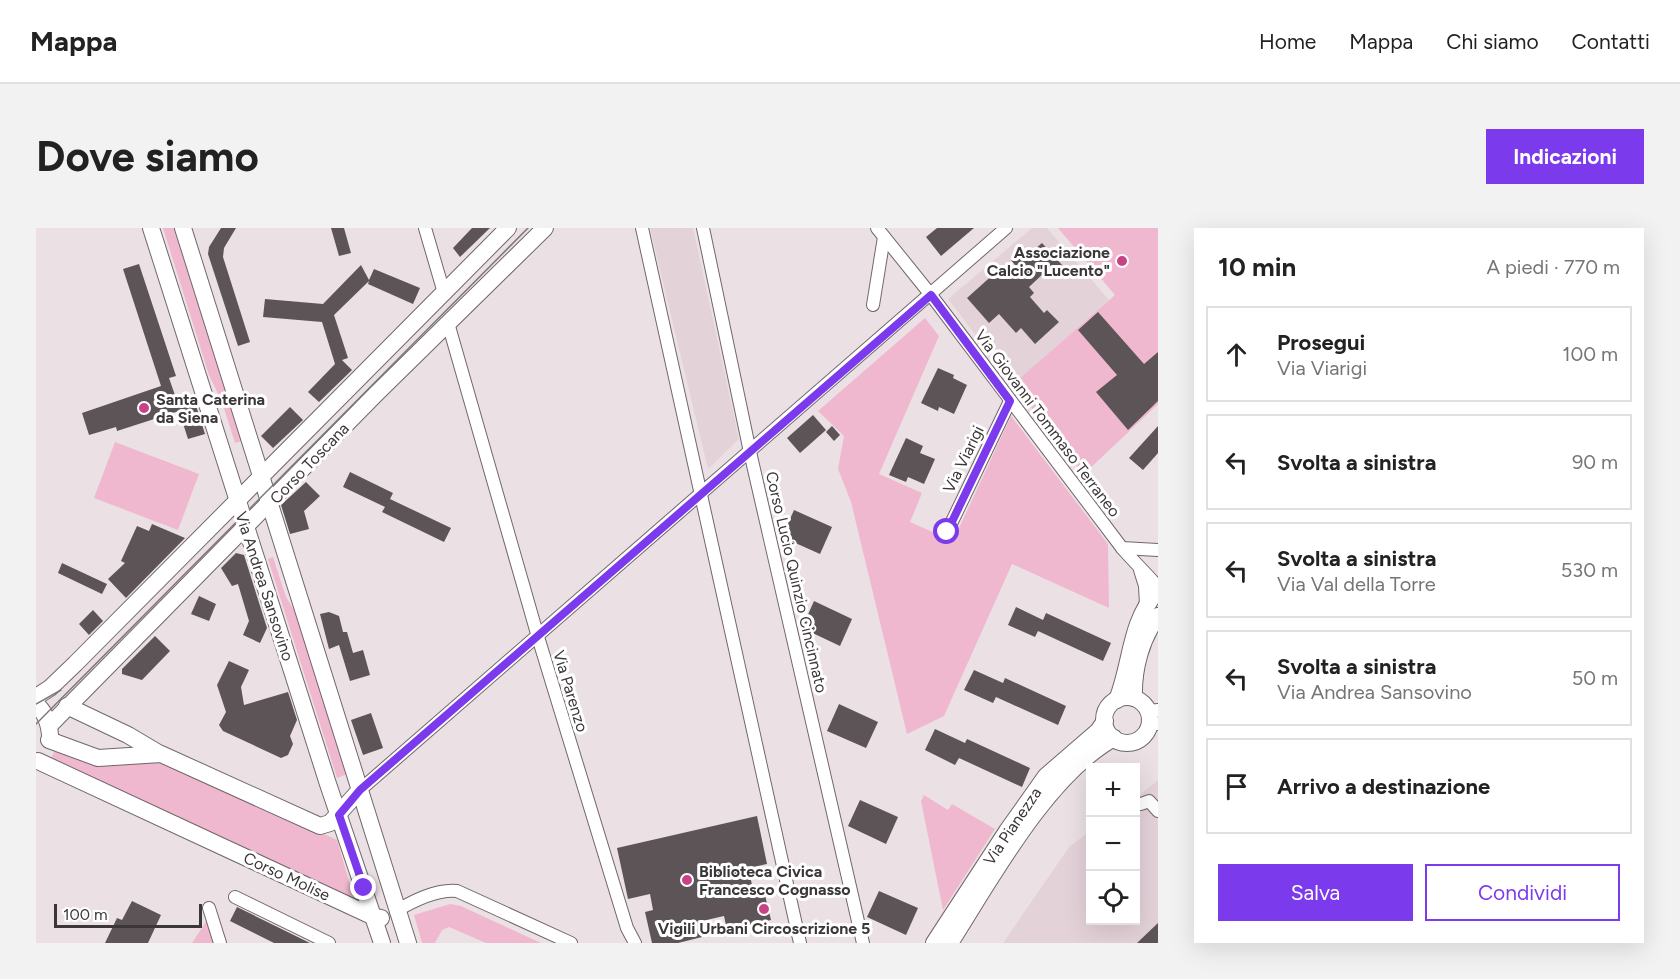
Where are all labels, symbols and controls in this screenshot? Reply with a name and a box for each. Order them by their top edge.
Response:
text: Mappa [30,24,118,58]
text: Home [1259,29,1316,54]
text: Mappa [1349,29,1413,54]
text: Chi siamo [1446,29,1539,54]
text: Contatti [1572,29,1650,54]
button: Indicazioni [1486,129,1644,184]
text: Dove siamo [36,131,259,182]
place label: Associazione Calcio "Lucento" [987,243,1110,280]
text: 10 min [1218,251,1296,283]
marker: Associazione Calcio "Lucento" [1115,254,1129,268]
text: A piedi · 770 m [1487,255,1620,279]
street label: Via Giovanni Tommaso Terraneo [971,326,1124,521]
text: Prosegui [1277,329,1365,356]
icon: ahead [1220,338,1253,371]
text: 100 m [1562,342,1618,366]
text: Via Viarigi [1277,356,1367,380]
place label: Santa Caterina da Siena [156,390,265,427]
marker: Santa Caterina da Siena [137,401,151,415]
street label: Corso Toscana [266,419,353,508]
street label: Via Viarigi [939,423,988,496]
icon: left [1220,446,1253,479]
text: Svolta a sinistra [1277,449,1436,476]
text: 90 m [1572,450,1618,474]
street label: Corso Lucio Quinzio Cincinnato [762,470,831,695]
street label: Via Andrea Sansovino [231,509,298,663]
route start [933,518,959,544]
text: Svolta a sinistra [1277,545,1436,572]
icon: left [1220,554,1253,587]
text: 530 m [1561,558,1618,582]
text: Via Val della Torre [1277,572,1436,596]
street label: Via Parenzo [549,648,592,734]
text: Svolta a sinistra [1277,653,1436,680]
icon: left [1220,662,1253,695]
text: 50 m [1572,666,1618,690]
text: Via Andrea Sansovino [1277,680,1472,704]
map controls [1086,763,1140,925]
button: + [1086,763,1140,817]
icon: arrive [1220,770,1253,803]
text: Arrivo a destinazione [1277,773,1490,800]
street label: Via Pianezza [979,784,1045,869]
button: − [1086,817,1140,871]
street label: Corso Molise [241,848,333,905]
place label: Biblioteca Civica Francesco Cognasso [699,862,851,899]
button: Salva [1218,864,1413,921]
button: Condividi [1425,864,1620,921]
button: locate [1086,871,1140,925]
marker: Biblioteca Civica Francesco Cognasso [680,873,694,887]
route end [350,874,376,900]
scale bar [54,901,202,928]
marker: Vigili Urbani Circoscrizione 5 [757,902,771,916]
text: 100 m [63,905,108,924]
place label: Vigili Urbani Circoscrizione 5 [658,919,870,938]

